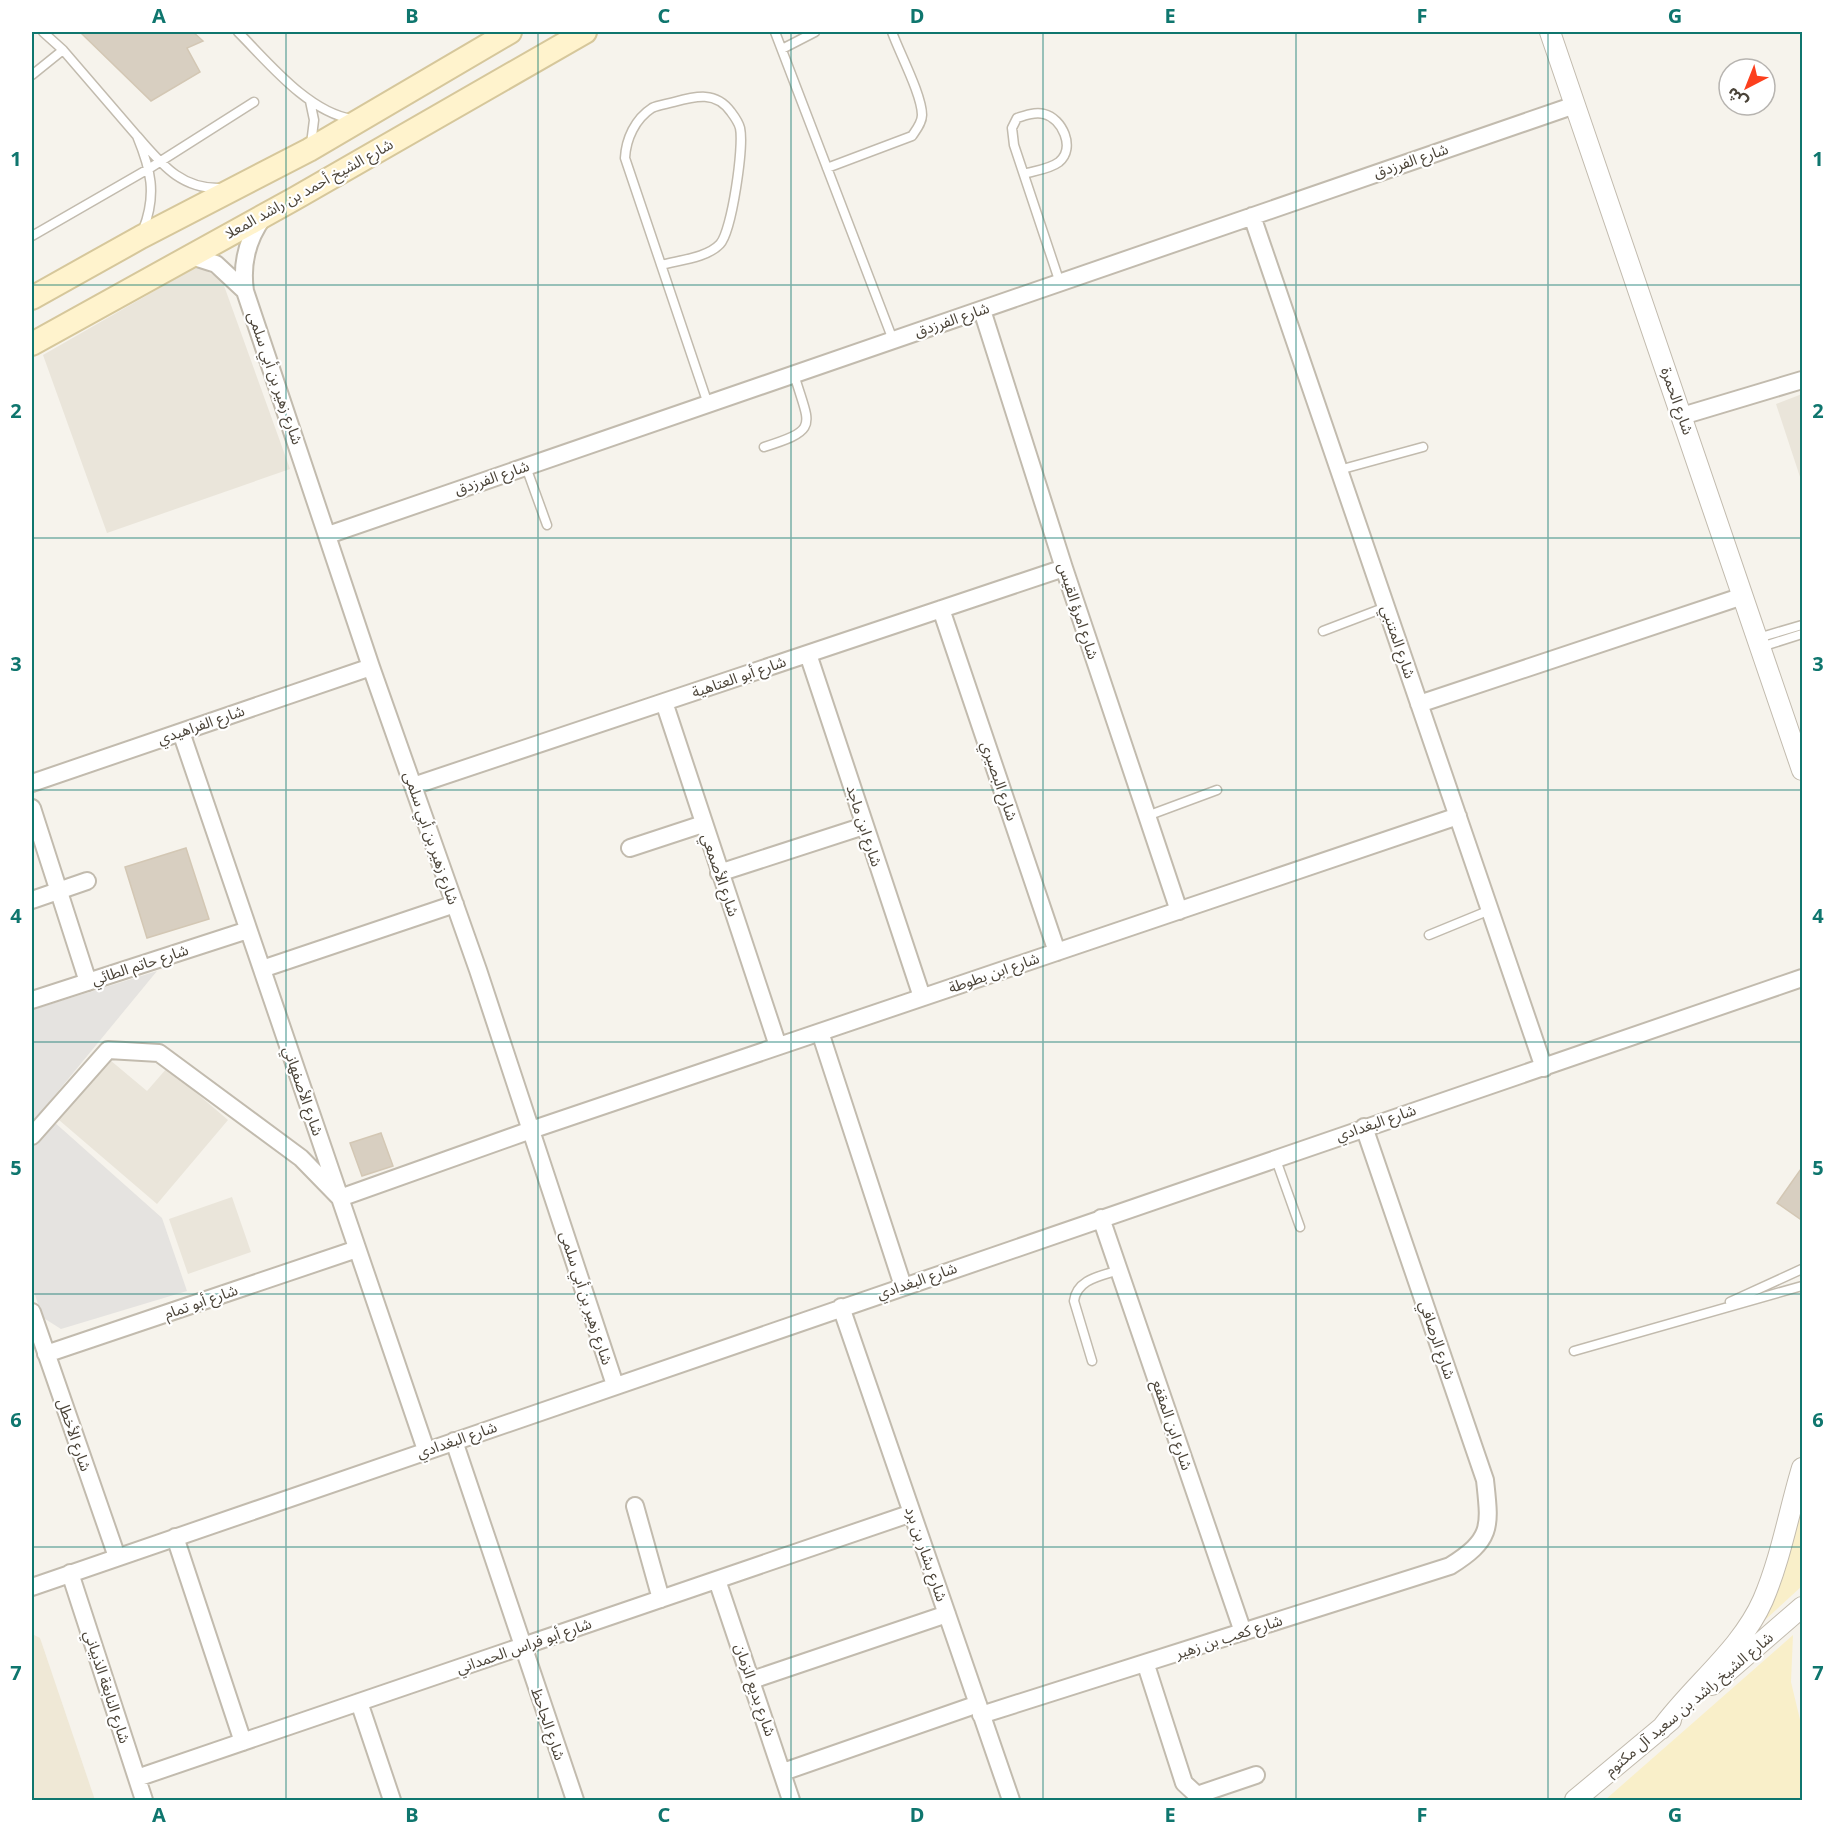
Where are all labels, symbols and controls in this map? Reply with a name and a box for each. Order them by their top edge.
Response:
text: A [152,2,166,29]
text: B [405,2,419,29]
text: C [658,2,671,29]
text: D [910,2,924,29]
text: E [1164,2,1176,29]
text: F [1417,2,1427,29]
text: G [1668,2,1682,29]
north arrow [1717,57,1777,117]
text: ش [1721,83,1752,114]
street label: شارع الشيخ أحمد بن راشد المعلا [221,133,398,245]
street label: شارع الفرزدق [1371,138,1452,185]
text: 1 [10,145,22,172]
text: 1 [1812,145,1824,172]
street label: شارع الفرزدق [912,297,993,344]
street label: شارع زهير بن أبي سلمى [241,308,308,448]
street label: شارع الحمرة [1654,364,1699,438]
text: 2 [10,397,22,424]
text: 2 [1812,397,1824,424]
street label: شارع الفرزدق [452,455,533,502]
street label: شارع امرؤ القيس [1051,560,1104,663]
street label: شارع المتنبي [1374,602,1421,682]
text: 3 [10,650,22,677]
text: 3 [1812,650,1824,677]
street label: شارع أبو العتاهية [689,651,790,704]
street label: شارع الفراهيدي [155,700,248,751]
street label: شارع البصيري [974,738,1023,824]
street label: شارع زهير بن أبي سلمى [397,768,464,908]
street label: شارع ابن ماجد [840,782,888,870]
street label: شارع الأصمعي [695,831,745,920]
text: 4 [10,902,22,929]
text: 4 [1812,902,1824,929]
street label: شارع حاتم الطائي [89,939,192,992]
street label: شارع ابن بطوطة [946,947,1043,1000]
street label: شارع الأصفهاني [276,1043,329,1139]
street label: شارع البغدادي [1333,1099,1420,1148]
text: 5 [10,1154,22,1181]
text: 5 [1812,1154,1824,1181]
street label: شارع زهير بن أبي سلمى [553,1228,618,1368]
street label: شارع البغدادي [874,1257,961,1306]
street label: شارع أبو تمام [161,1279,241,1326]
street label: شارع الرصافي [1412,1298,1461,1383]
street label: شارع ابن المقفع [1145,1377,1198,1474]
street label: شارع الأخطل [50,1396,97,1475]
text: 6 [10,1406,22,1433]
text: 6 [1812,1406,1824,1433]
street label: شارع البغدادي [414,1416,501,1465]
street label: شارع بشار بن برد [898,1503,953,1605]
street label: شارع كعب بن زهير [1172,1609,1286,1666]
street label: شارع أبو فراس الحمداني [453,1612,595,1680]
street label: شارع الشيخ راشد بن سعيد آل مكتوم [1600,1627,1779,1782]
street label: شارع النابغة الذبياني [77,1628,136,1747]
street label: شارع بديع الزمان [728,1641,781,1740]
text: 7 [10,1659,22,1686]
text: 7 [1812,1659,1824,1686]
street label: شارع الجاحظ [524,1685,571,1764]
text: A [152,1801,166,1828]
text: B [405,1801,419,1828]
text: C [658,1801,671,1828]
text: D [910,1801,924,1828]
text: E [1164,1801,1176,1828]
text: F [1417,1801,1427,1828]
text: G [1668,1801,1682,1828]

